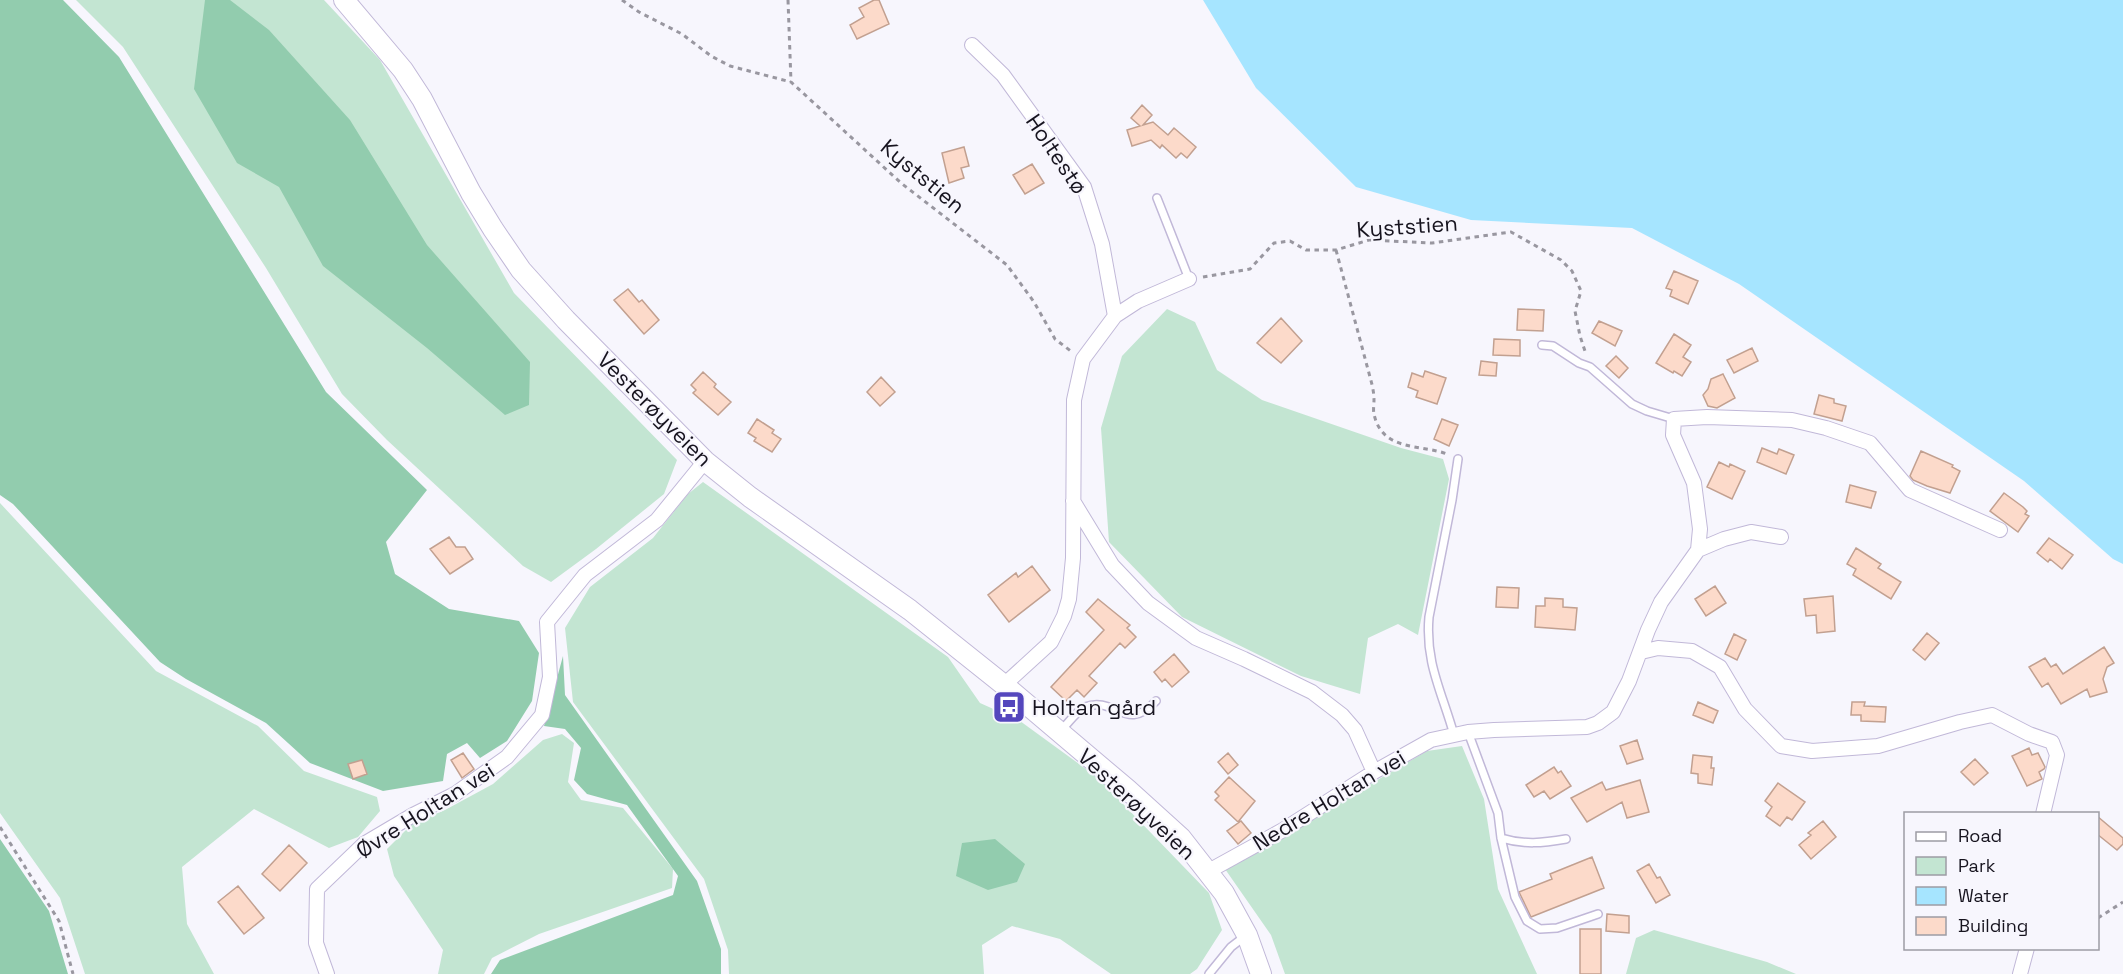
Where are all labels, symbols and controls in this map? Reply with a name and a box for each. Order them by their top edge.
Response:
street label: Holtestø [1020,109,1094,199]
street label: Kyststien [875,133,971,219]
street label: Kyststien [1355,208,1459,244]
street label: Vesterøyveien [592,346,718,472]
bus stop icon: Holtan gård [991,689,1027,725]
place label: Holtan gård [1032,693,1156,721]
street label: Vesterøyveien [1072,742,1202,866]
street label: Nedre Holtan vei [1247,743,1411,857]
street label: Øvre Holtan vei [350,756,500,864]
legend [1904,812,2099,950]
text: Road [1958,824,2002,847]
text: Park [1958,854,1996,877]
text: Water [1958,884,2009,907]
text: Building [1958,914,2028,937]

